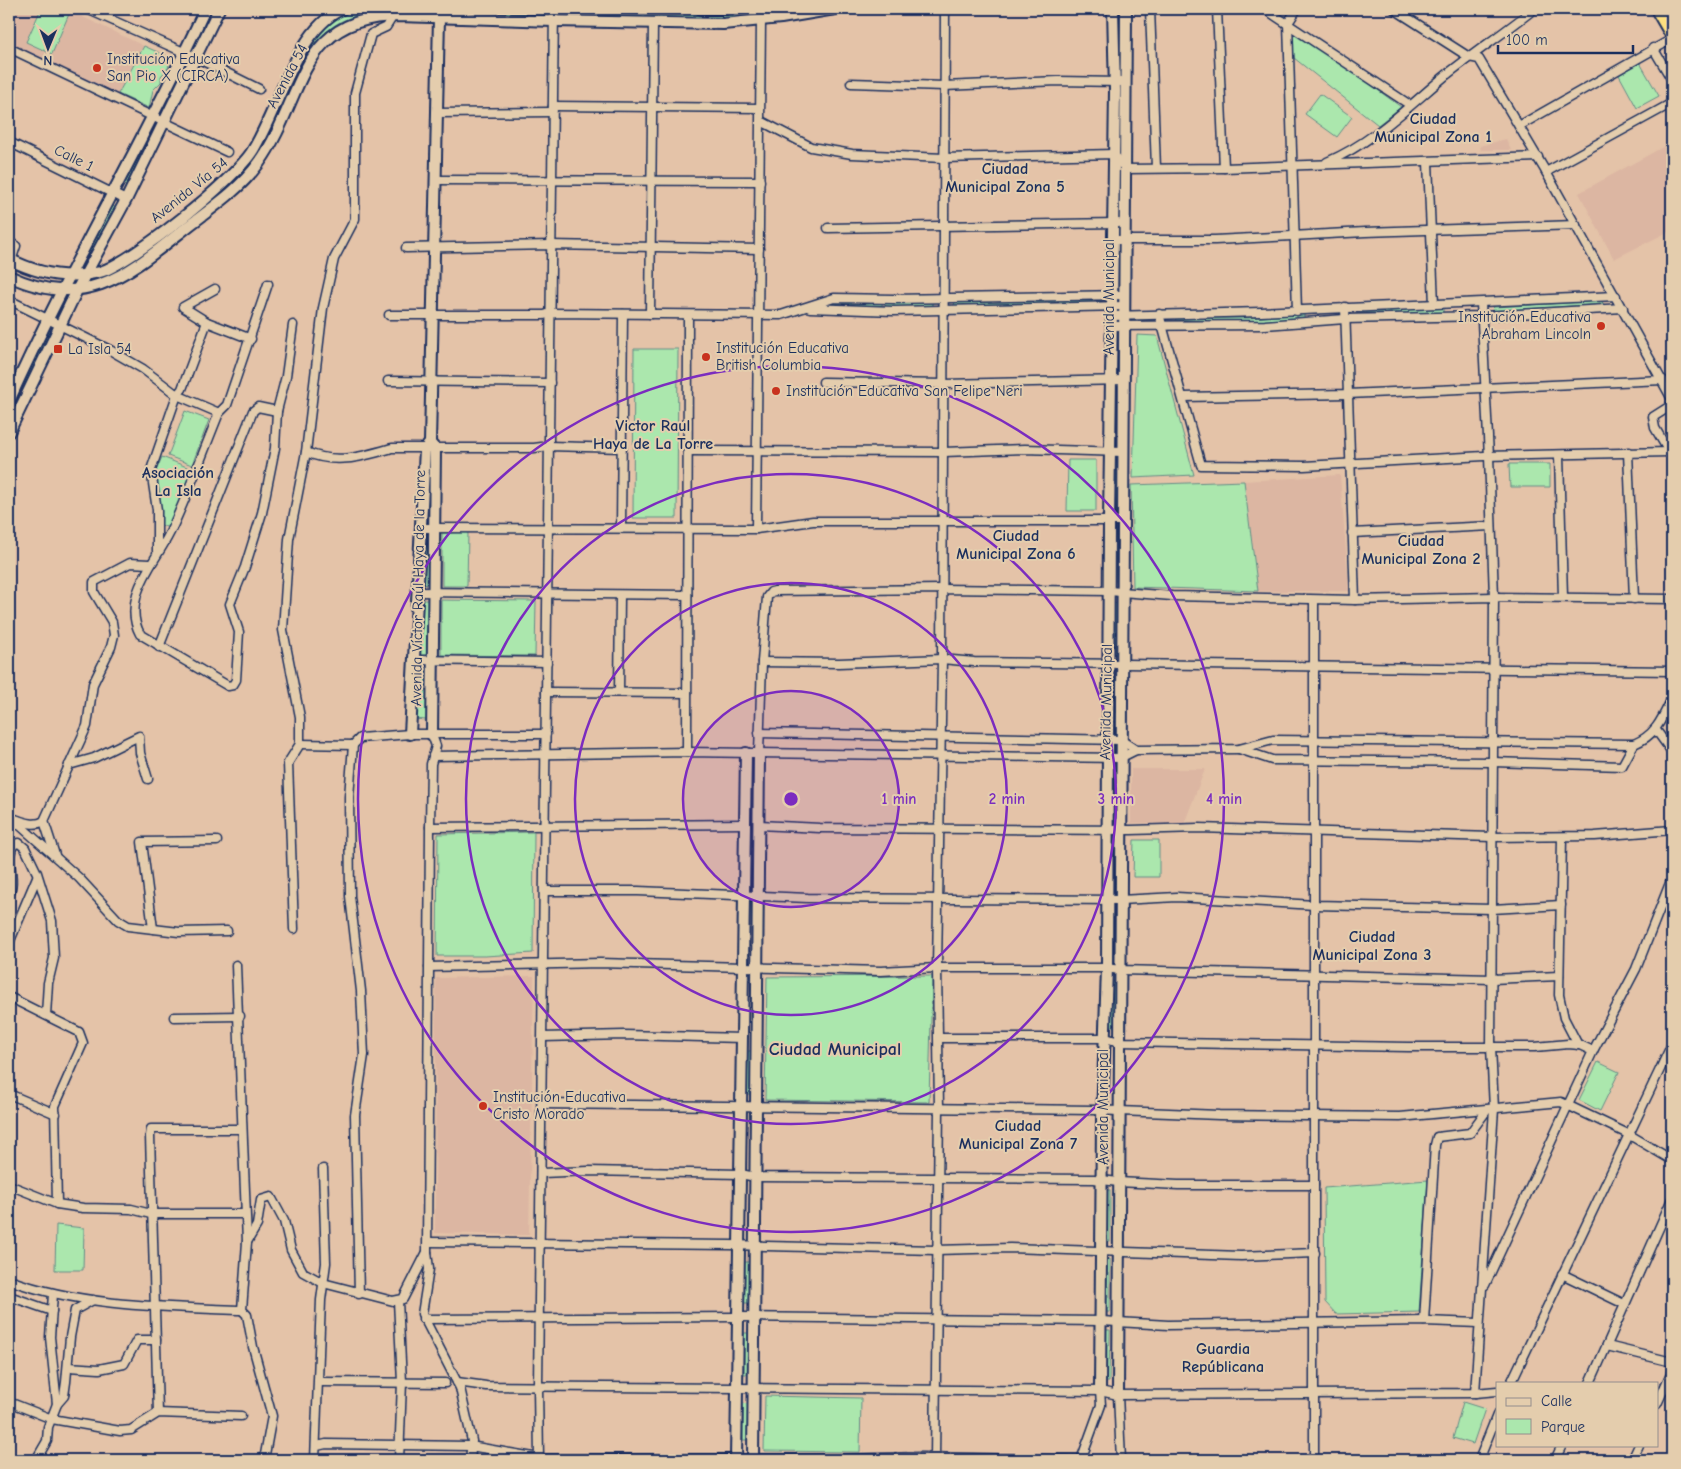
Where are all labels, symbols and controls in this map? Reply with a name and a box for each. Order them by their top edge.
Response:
north arrow [22,22,72,72]
scale bar [1498,22,1634,54]
text: 100 m [1506,31,1548,49]
street label: Avenida 54 [263,41,311,111]
place label: Institución Educativa San Pio X (CIRCA) [107,50,240,85]
text: N [43,52,52,69]
marker: Institución Educativa San Pio X (CIRCA) [91,62,103,74]
district label: Ciudad Municipal Zona 1 [1374,110,1492,146]
street label: Calle 1 [51,141,97,175]
street label: Avenida Vía 54 [147,153,231,227]
district label: Ciudad Municipal Zona 5 [945,160,1065,196]
street label: Avenida Municipal [1100,239,1118,355]
place label: Institución Educativa Abraham Lincoln [1458,308,1591,343]
marker: Institución Educativa Abraham Lincoln [1595,320,1607,332]
place label: Institución Educativa British Columbia [716,339,849,374]
place label: La Isla 54 [68,340,132,358]
marker: La Isla 54 [52,343,64,355]
marker: Institución Educativa British Columbia [700,351,712,363]
place label: Institución Educativa San Felipe Neri [786,382,1023,400]
marker: Institución Educativa San Felipe Neri [770,385,782,397]
district label: Victor Raul Haya de La Torre [593,417,713,453]
district label: Asociación La Isla [142,464,214,500]
street label: Avenida Víctor Raúl Haya de la Torre [407,469,429,706]
district label: Ciudad Municipal Zona 6 [956,527,1076,563]
district label: Ciudad Municipal Zona 2 [1361,532,1481,568]
street label: Avenida Municipal [1096,644,1116,760]
centre of rings [782,790,800,808]
text: 1 min [882,790,916,808]
text: 2 min [989,790,1025,808]
text: 3 min [1098,790,1134,808]
text: 4 min [1206,790,1242,808]
district label: Ciudad Municipal Zona 3 [1313,928,1432,964]
district label: Ciudad Municipal [769,1039,901,1060]
street label: Avenida Municipal [1094,1049,1112,1165]
place label: Institución Educativa Cristo Morado [493,1088,626,1123]
marker: Institución Educativa Cristo Morado [477,1100,489,1112]
district label: Ciudad Municipal Zona 7 [959,1117,1078,1153]
district label: Guardia Repúblicana [1182,1340,1264,1376]
legend [1496,1382,1658,1446]
text: Calle [1541,1392,1573,1410]
text: Parque [1541,1418,1586,1436]

